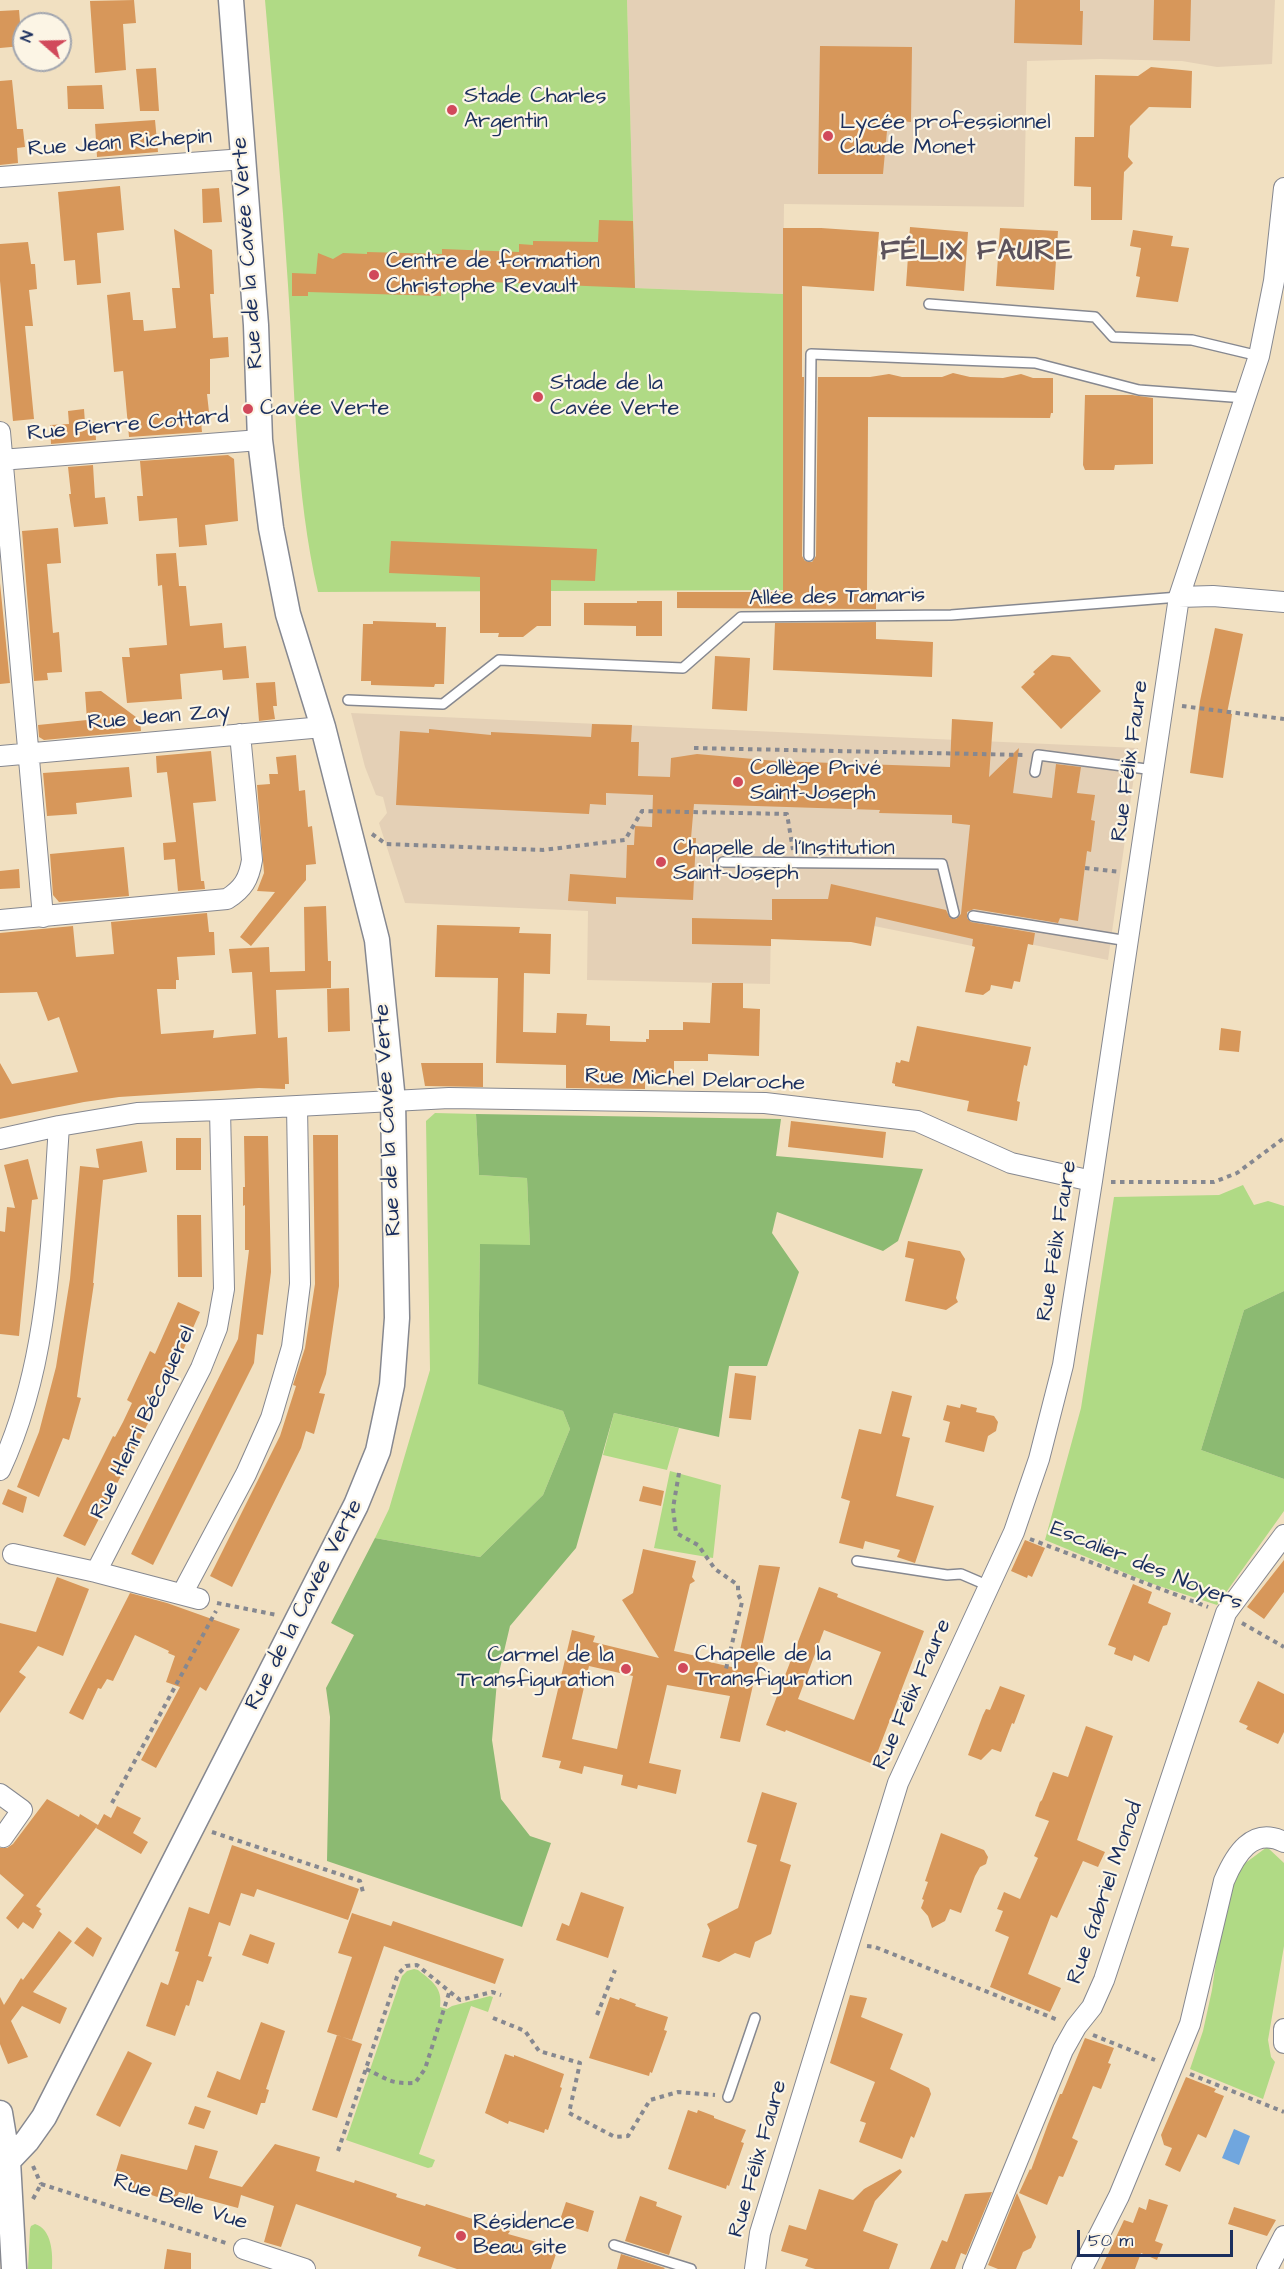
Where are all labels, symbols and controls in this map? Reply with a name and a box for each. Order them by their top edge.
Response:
north arrow [12,12,72,72]
text: N [15,28,39,45]
place label: Stade Charles Argentin [464,84,606,136]
marker: Stade Charles Argentin [445,103,459,117]
place label: Lycée professionnel Claude Monet [840,110,1051,162]
street label: Rue Jean Richepin [27,124,213,164]
marker: Lycée professionnel Claude Monet [821,129,835,143]
street label: Rue de la Cavée Verte [228,136,270,370]
district label: FÉLIX FAURE [880,236,1074,270]
place label: Centre de formation Christophe Revault [386,249,600,300]
marker: Centre de formation Christophe Revault [367,268,381,282]
place label: Stade de la Cavée Verte [550,371,679,422]
marker: Stade de la Cavée Verte [531,390,545,404]
place label: Cavée Verte [260,396,389,422]
marker: Cavée Verte [241,402,255,416]
street label: Rue Pierre Cottard [26,404,230,448]
street label: Allée des Tamaris [749,583,925,613]
street label: Rue Félix Faure [1107,679,1155,843]
street label: Rue Jean Zay [87,699,231,737]
place label: Collège Privé Saint-Joseph [750,756,882,807]
marker: Collège Privé Saint-Joseph [731,775,745,789]
place label: Chapelle de l'Institution Saint-Joseph [673,836,895,888]
marker: Chapelle de l'Institution Saint-Joseph [654,855,668,869]
street label: Rue de la Cavée Verte [370,1003,408,1237]
street label: Rue Michel Delaroche [585,1064,805,1098]
street label: Rue Félix Faure [1032,1159,1084,1323]
street label: Rue Henri Bécquerel [86,1322,202,1524]
street label: Rue de la Cavée Verte [240,1495,370,1715]
street label: Escalier des Noyers [1046,1516,1246,1618]
street label: Rue Félix Faure [868,1616,958,1774]
place label: Chapelle de la Transfiguration [695,1642,852,1694]
place label: Carmel de la Transfiguration [457,1643,614,1694]
marker: Chapelle de la Transfiguration [676,1661,690,1675]
marker: Carmel de la Transfiguration [619,1662,633,1676]
street label: Rue Gabriel Monod [1062,1798,1150,1988]
street label: Rue Félix Faure [724,2077,794,2241]
street label: Rue Belle Vue [110,2169,250,2237]
place label: Résidence Beau site [473,2210,575,2262]
scale bar [1080,2218,1236,2256]
text: 50 m [1088,2228,1133,2253]
marker: Résidence Beau site [454,2229,468,2243]

